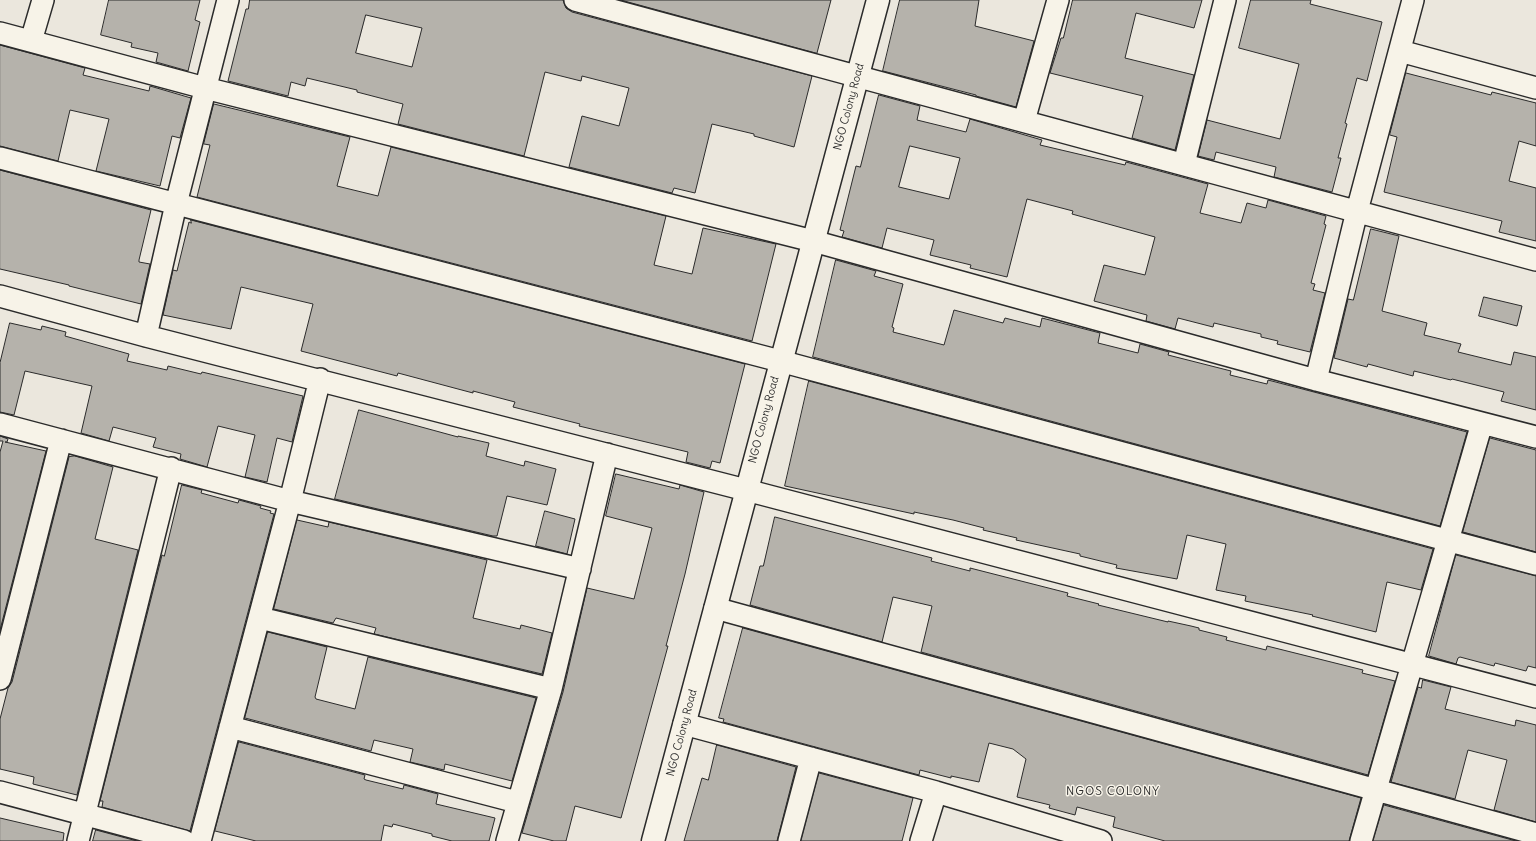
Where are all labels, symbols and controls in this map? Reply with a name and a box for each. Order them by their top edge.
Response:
street label: NGO Colony Road [831,62,867,152]
street label: NGO Colony Road [746,375,782,465]
street label: NGO Colony Road [664,688,700,778]
district label: NGOS COLONY [1066,785,1160,799]

